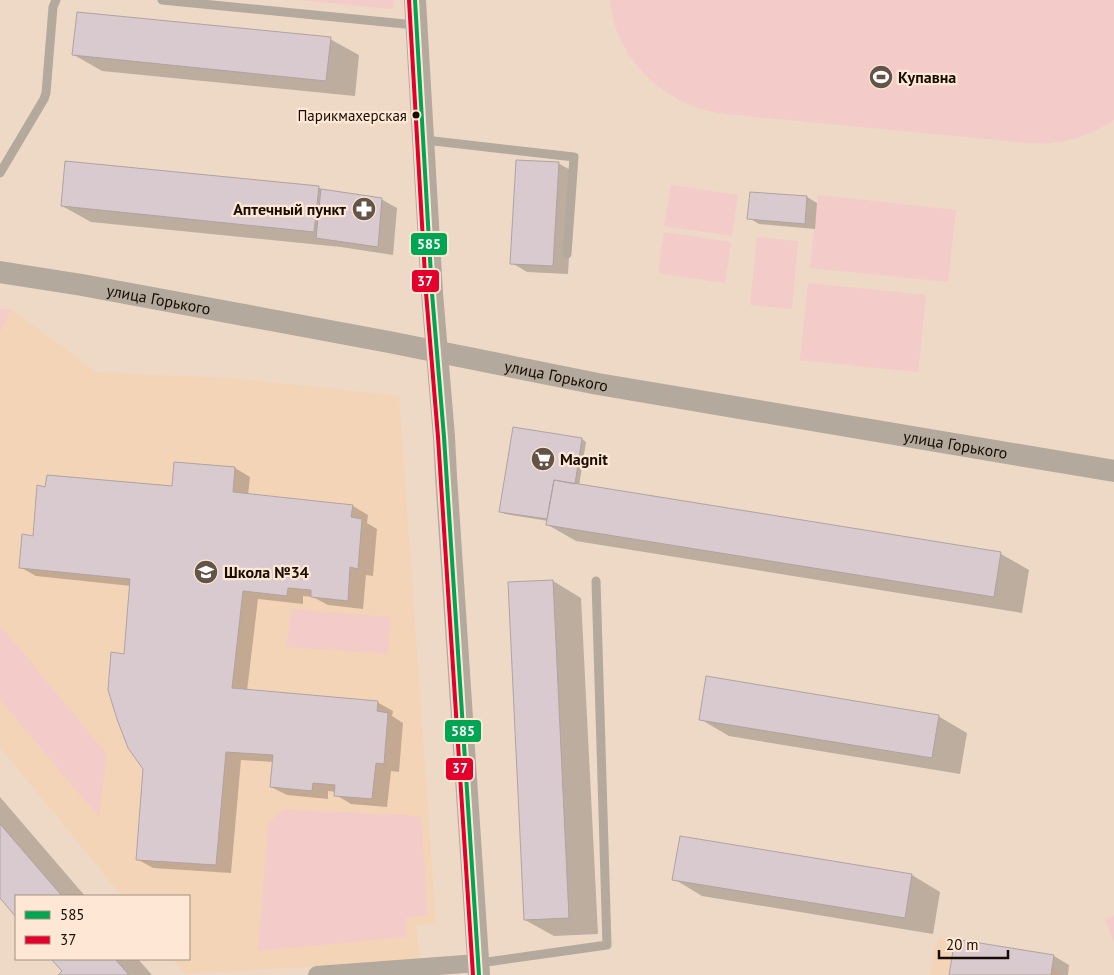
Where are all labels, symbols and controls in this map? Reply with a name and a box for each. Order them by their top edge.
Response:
sports icon: Купавна [868,64,894,90]
place label: Купавна [898,67,956,87]
place label: Парикмахерская [297,106,407,125]
marker: Парикмахерская [411,110,421,120]
pharmacy icon: Аптечный пункт [351,196,377,222]
place label: Аптечный пункт [233,199,346,219]
line badge: 585 [410,232,448,256]
text: 585 [417,235,441,253]
line badge: 37 [411,269,440,293]
text: 37 [417,272,433,290]
street label: улица Горького [105,280,212,319]
street label: улица Горького [503,355,610,396]
street label: улица Горького [902,426,1009,463]
supermarket icon: Magnit [530,446,556,472]
place label: Magnit [560,449,608,469]
school or university icon: Школа №34 [193,559,219,585]
place label: Школа №34 [224,562,309,582]
line badge: 585 [444,719,482,743]
text: 585 [451,722,475,740]
line badge: 37 [445,757,474,781]
text: 37 [452,759,468,777]
legend [15,895,190,960]
text: 585 [60,905,85,924]
scale bar [939,928,1008,960]
text: 37 [60,930,76,949]
text: 20 m [946,935,979,954]

